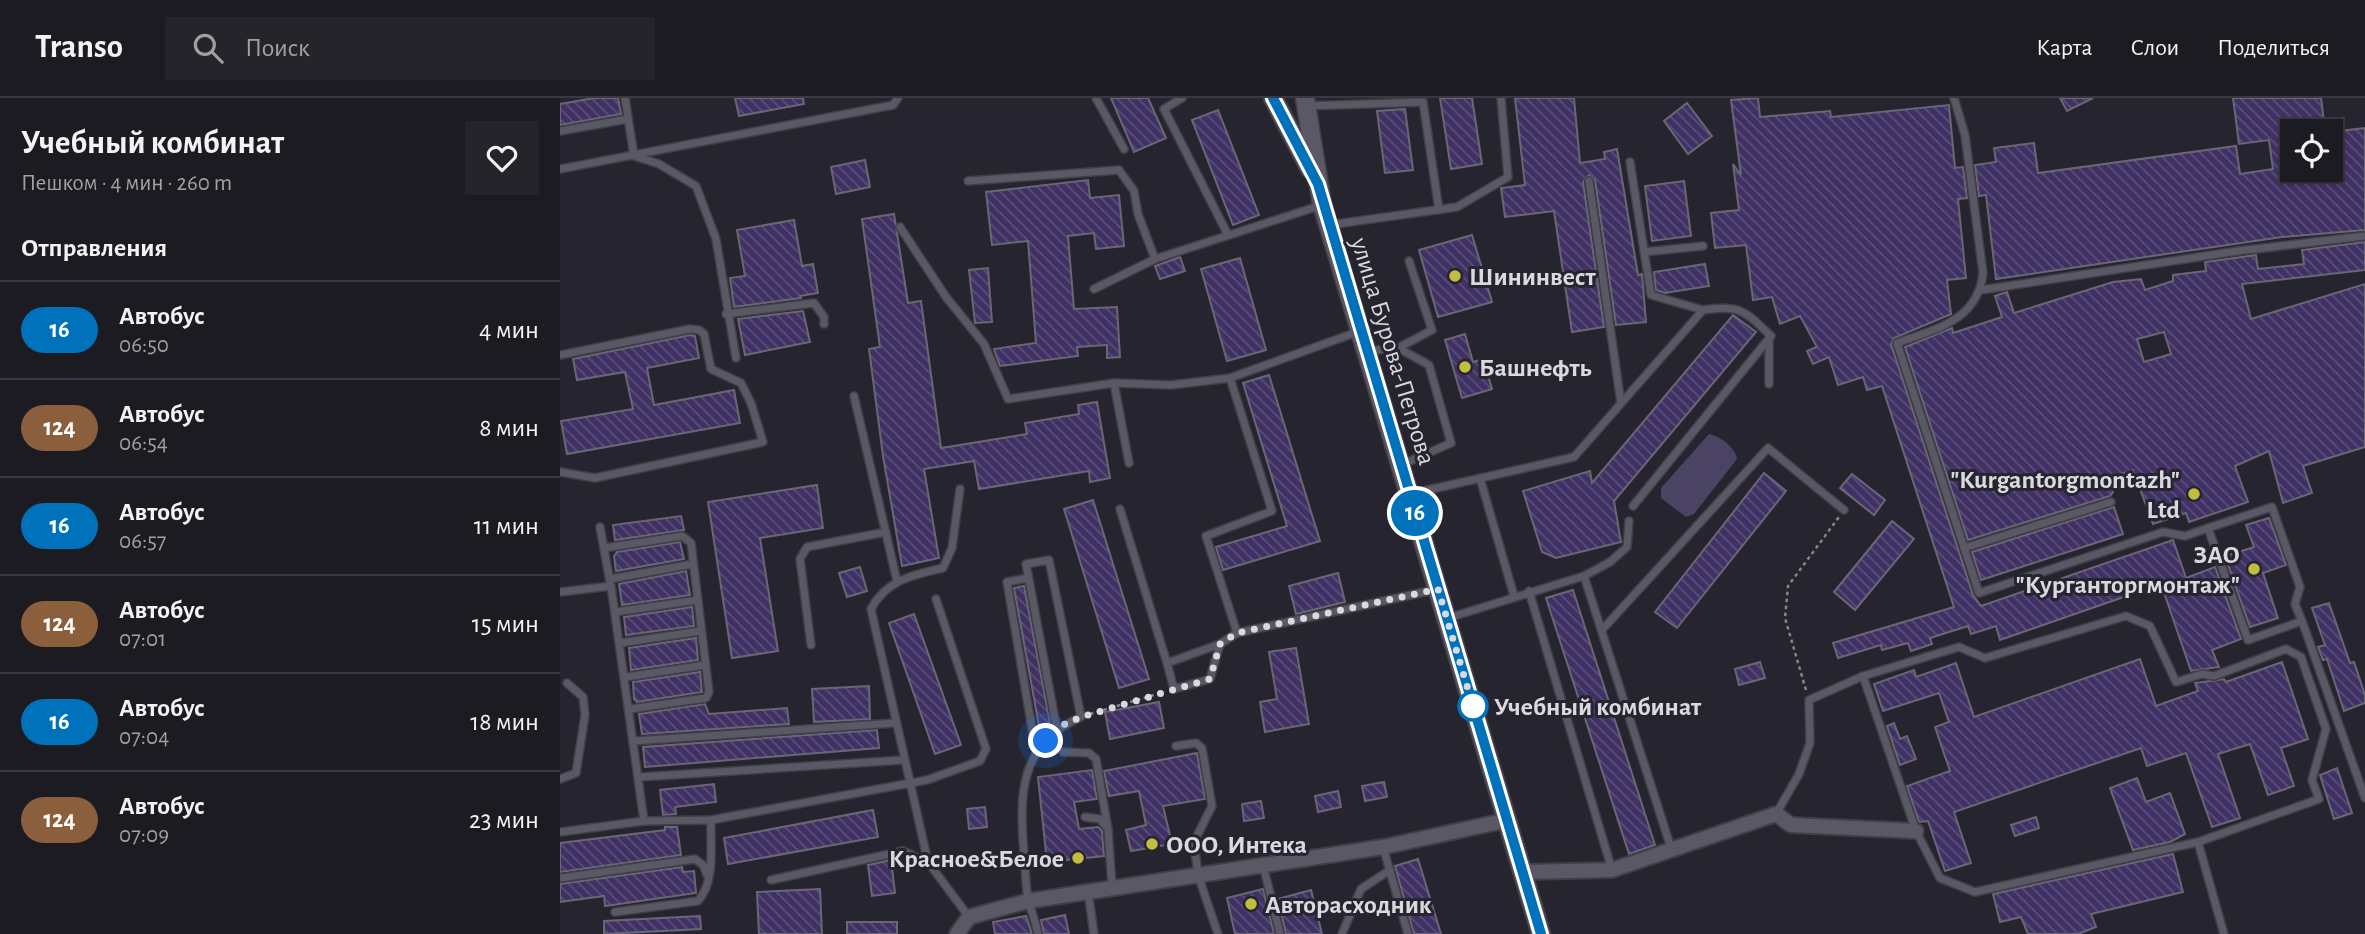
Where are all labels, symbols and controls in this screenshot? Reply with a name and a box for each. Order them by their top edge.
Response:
search box [165,17,655,80]
icon: search [189,29,227,67]
text: Transo [35,31,123,64]
text: Поиск [245,35,310,61]
text: Карта [2036,36,2092,60]
text: Слои [2130,36,2179,60]
text: Поделиться [2217,36,2330,60]
map controls [2280,119,2343,182]
button: locate [2280,119,2343,182]
button: heart [465,121,539,195]
text: Учебный комбинат [21,127,284,160]
text: Пешком · 4 мин · 260 m [21,172,232,195]
street label: улица Бурова-Петрова [1346,234,1440,468]
text: Отправления [21,235,167,261]
place label: Шининвест [1469,264,1596,290]
marker: Шининвест [1447,268,1463,284]
text: Автобус [119,303,205,329]
text: 4 мин [479,317,539,343]
text: 16 [49,318,70,342]
text: 06:50 [119,334,169,357]
place label: Башнефть [1479,355,1592,381]
marker: Башнефть [1457,359,1473,375]
text: Автобус [119,401,205,427]
text: 8 мин [479,415,539,441]
text: 124 [43,416,76,440]
text: 06:54 [119,432,168,455]
place label: "Kurgantorgmontazh" Ltd [1950,467,2180,523]
marker: "Kurgantorgmontazh" Ltd [2186,486,2202,502]
line badge: 16 [1384,490,1446,536]
text: Автобус [119,499,205,525]
text: 16 [1405,501,1425,525]
text: 11 мин [474,513,539,539]
text: 16 [49,514,70,538]
text: 06:57 [119,530,166,553]
place label: ЗАО "Курганторгмонтаж" [2016,542,2240,598]
marker: ЗАО "Курганторгмонтаж" [2246,561,2262,577]
text: Автобус [119,597,205,623]
text: 15 мин [472,611,539,637]
text: 124 [43,612,76,636]
text: 07:01 [119,628,166,651]
marker: Учебный комбинат [1458,691,1488,721]
place label: Учебный комбинат [1494,694,1702,720]
text: Автобус [119,695,205,721]
text: 18 мин [470,709,539,735]
text: 16 [49,710,70,734]
your location [1028,723,1063,758]
text: 07:04 [119,726,169,749]
text: Автобус [119,793,205,819]
text: 23 мин [469,807,539,833]
text: 124 [43,808,76,832]
text: 07:09 [119,824,169,847]
place label: ООО, Интека [1166,832,1307,858]
marker: ООО, Интека [1144,836,1160,852]
place label: Красное&Белое [889,846,1064,872]
marker: Красное&Белое [1070,850,1086,866]
place label: Авторасходник [1265,892,1432,918]
marker: Авторасходник [1243,896,1259,912]

